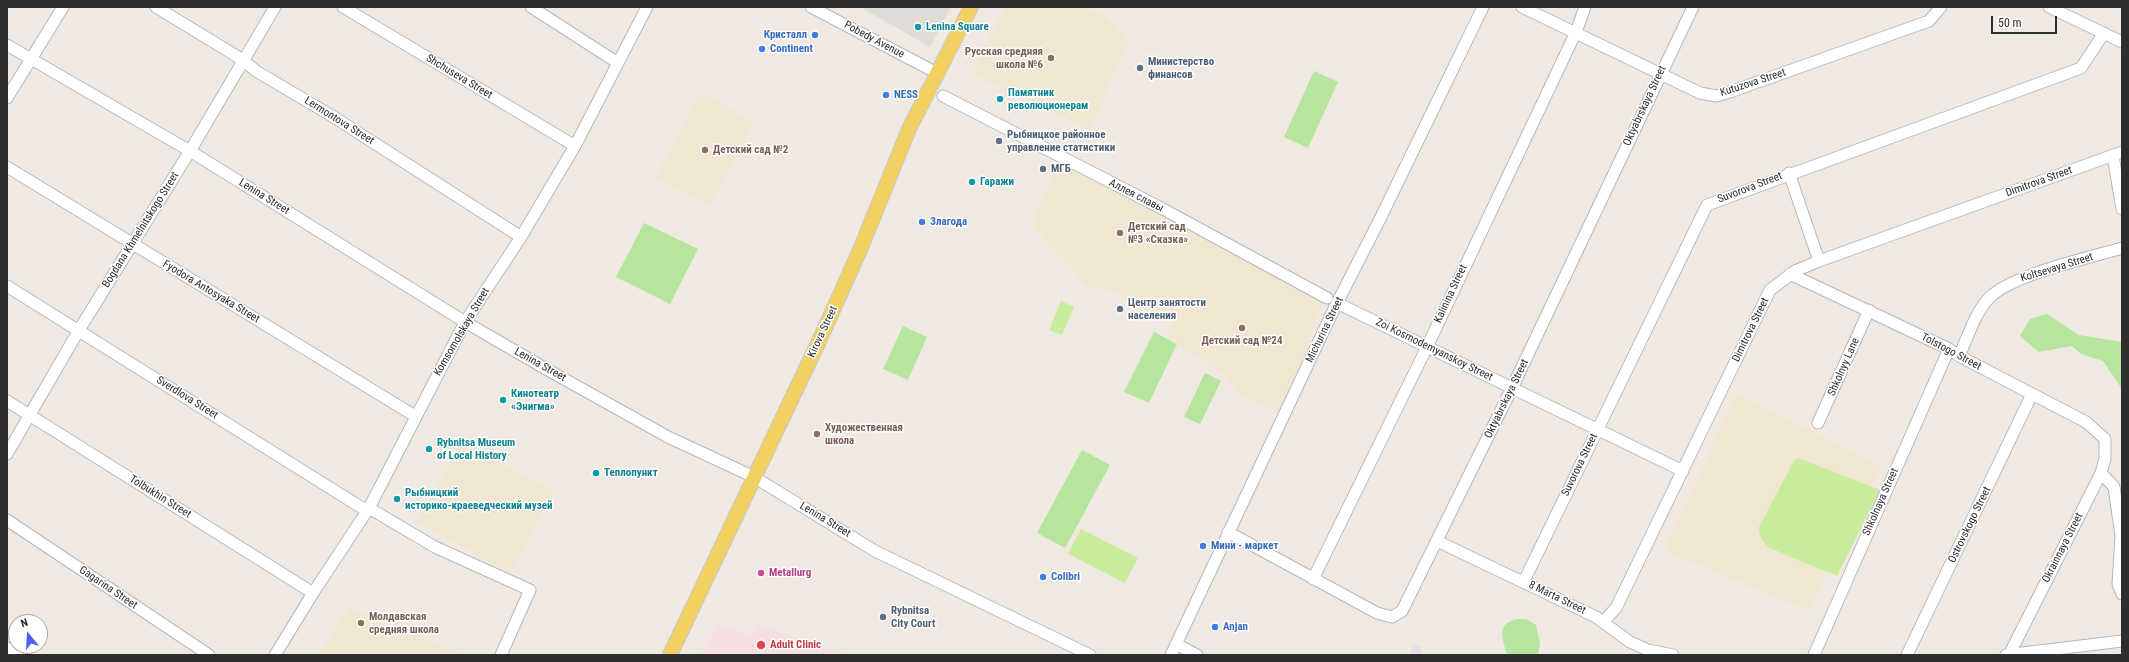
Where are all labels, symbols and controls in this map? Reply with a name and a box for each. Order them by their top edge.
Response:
scale bar [1993,8,2059,34]
text: 50 m [1998,16,2022,30]
street label: Pobedy Avenue [842,19,906,61]
place label: Lenina Square [926,20,989,34]
marker: Lenina Square [913,22,923,32]
place label: Кристалл [764,28,807,42]
marker: Кристалл [810,30,820,40]
place label: Continent [770,42,813,56]
marker: Continent [757,44,767,54]
place label: Русская средняя школа №6 [965,45,1043,71]
street label: Shchuseva Street [423,52,495,102]
marker: Русская средняя школа №6 [1046,53,1056,63]
place label: Министерство финансов [1148,55,1214,81]
marker: Министерство финансов [1135,63,1145,73]
street label: Oktyabrskaya Street [1621,64,1669,148]
street label: Kutuzova Street [1719,66,1787,100]
place label: Памятник революционерам [1008,86,1088,112]
place label: NESS [894,88,918,102]
marker: NESS [881,90,891,100]
street label: Lermontova Street [302,94,376,148]
marker: Памятник революционерам [995,94,1005,104]
place label: Рыбницкое районное управление статистики [1007,128,1115,154]
marker: Рыбницкое районное управление статистики [994,136,1004,146]
place label: Детский сад №2 [713,143,788,157]
marker: Детский сад №2 [700,145,710,155]
place label: МГБ [1051,162,1071,176]
marker: МГБ [1038,164,1048,174]
street label: Dimitrova Street [2004,164,2074,200]
street label: Bogdana Khmelnitskogo Street [100,170,182,290]
street label: Suvorova Street [1716,170,1784,206]
place label: Гаражи [980,175,1014,189]
street label: Lenina Street [236,176,292,218]
marker: Гаражи [967,177,977,187]
street label: Аллея славы [1106,177,1166,215]
place label: Злагода [930,215,967,229]
marker: Злагода [917,217,927,227]
place label: Детский сад №3 «Сказка» [1128,220,1188,246]
marker: Детский сад №3 «Сказка» [1115,228,1125,238]
street label: Koltsevaya Street [2019,251,2095,285]
street label: Fyodora Antosyaka Street [160,258,262,326]
street label: Kalinina Street [1432,263,1470,325]
street label: Komsomolskaya Street [431,286,493,378]
street label: Michurina Street [1303,295,1347,365]
place label: Центр занятости населения [1128,296,1206,322]
street label: Dimitrova Street [1730,296,1772,364]
street label: Kirova Street [805,304,841,360]
marker: Центр занятости населения [1115,304,1125,314]
street label: Zoi Kosmodemyanskoy Street [1373,316,1495,384]
marker: Детский сад №24 [1237,323,1247,333]
street label: Tolstogo Street [1919,331,1983,373]
place label: Детский сад №24 [1202,334,1282,348]
street label: Shkolnyy Lane [1825,336,1863,398]
street label: Lenina Street [512,345,568,385]
street label: Oktyabrskaya Street [1482,357,1532,441]
street label: Sverdlova Street [154,374,220,422]
place label: Кинотеатр «Энигма» [511,387,559,413]
marker: Кинотеатр «Энигма» [498,395,508,405]
place label: Художественная школа [825,421,903,447]
marker: Художественная школа [812,429,822,439]
street label: Suvorova Street [1559,432,1601,498]
place label: Rybnitsa Museum of Local History [437,436,515,462]
marker: Rybnitsa Museum of Local History [424,444,434,454]
place label: Теплопункт [604,466,658,480]
street label: Shkolnaya Street [1860,466,1902,538]
marker: Теплопункт [591,468,601,478]
street label: Tolbukhin Street [127,473,193,521]
street label: Ostrovskogo Street [1946,485,1994,565]
place label: Рыбницкий историко-краеведческий музей [405,486,553,512]
marker: Рыбницкий историко-краеведческий музей [392,494,402,504]
street label: Lenina Street [797,500,853,540]
street label: Okrainnaya Street [2040,511,2086,585]
place label: Мини - маркет [1211,539,1278,553]
marker: Мини - маркет [1198,541,1208,551]
street label: Gagarina Street [76,564,140,612]
place label: Metallurg [769,566,811,580]
marker: Metallurg [756,568,766,578]
place label: Colibri [1051,570,1080,584]
marker: Colibri [1038,572,1048,582]
street label: 8 Marta Street [1526,578,1588,618]
place label: Rybnitsa City Court [891,604,935,630]
place label: Молдавская средняя школа [369,610,439,636]
marker: Rybnitsa City Court [878,612,888,622]
north arrow [8,614,48,654]
text: N [19,616,30,630]
marker: Молдавская средняя школа [356,618,366,628]
place label: Anjan [1223,620,1248,634]
marker: Anjan [1210,622,1220,632]
place label: Adult Clinic [770,638,821,652]
marker: Adult Clinic [755,639,767,651]

